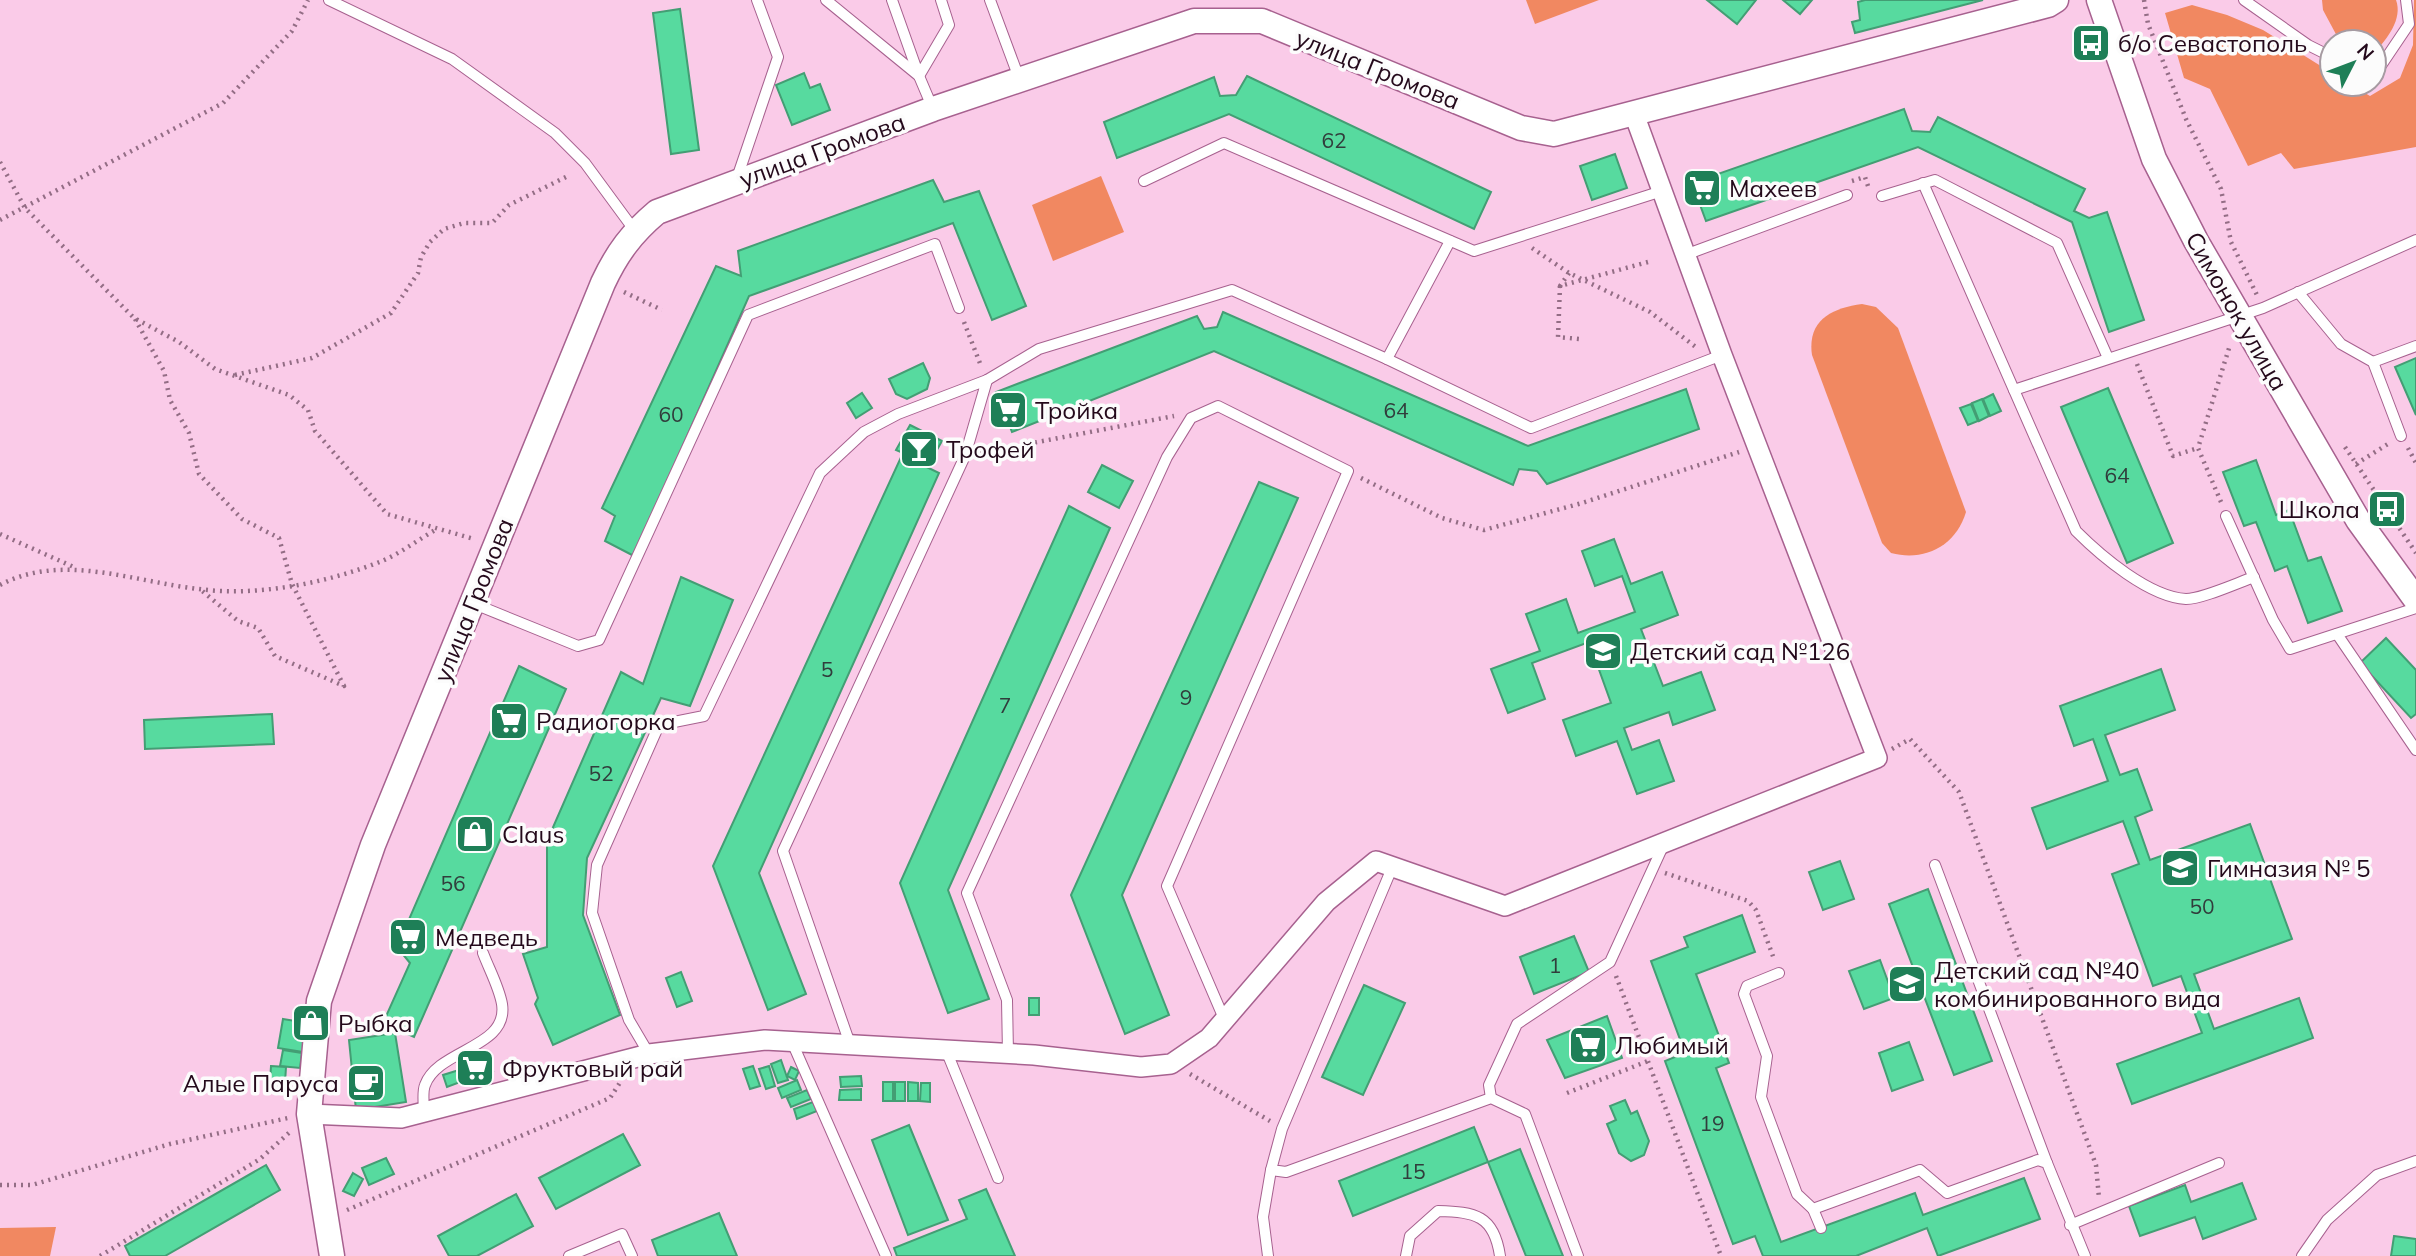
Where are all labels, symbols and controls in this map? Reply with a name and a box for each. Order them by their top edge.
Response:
street label: улица Громова [1292,22,1464,116]
bus stop icon: б/о Севастополь [2070,22,2112,64]
place label: б/о Севастополь [2118,28,2307,58]
north arrow [2318,28,2388,98]
text: N [2352,38,2379,65]
street label: улица Громова [735,106,909,194]
house number: 62 [1321,127,1347,153]
supermarket icon: Махеев [1681,167,1723,209]
place label: Махеев [1729,173,1817,203]
street label: Симонок улица [2179,226,2295,396]
supermarket icon: Тройка [987,389,1029,431]
place label: Тройка [1035,395,1118,425]
house number: 64 [1383,397,1409,423]
house number: 60 [658,401,684,427]
bar icon: Трофей [898,428,940,470]
place label: Трофей [946,434,1034,464]
house number: 64 [2104,462,2130,488]
bus stop icon: Школа [2366,488,2408,530]
place label: Школа [2279,494,2360,524]
street label: улица Громова [426,514,520,686]
school or university icon: Детский сад №126 [1582,630,1624,672]
place label: Детский сад №126 [1630,636,1850,666]
house number: 5 [821,656,833,682]
house number: 9 [1180,684,1192,710]
house number: 7 [999,692,1011,718]
supermarket icon: Радиогорка [488,700,530,742]
place label: Радиогорка [536,706,676,736]
house number: 52 [588,760,614,786]
shop icon: Claus [454,813,496,855]
place label: Claus [502,819,564,849]
school or university icon: Гимназия № 5 [2159,847,2201,889]
place label: Гимназия № 5 [2207,853,2371,883]
house number: 56 [440,870,466,896]
house number: 50 [2189,893,2215,919]
supermarket icon: Медведь [387,916,429,958]
place label: Медведь [435,922,538,952]
house number: 1 [1549,952,1561,978]
place label: Детский сад №40 комбинированного вида [1934,955,2221,1013]
school or university icon: Детский сад №40 комбинированного вида [1886,963,1928,1005]
shop icon: Рыбка [290,1002,332,1044]
place label: Рыбка [338,1008,413,1038]
supermarket icon: Любимый [1567,1024,1609,1066]
place label: Любимый [1615,1030,1729,1060]
supermarket icon: Фруктовый рай [454,1047,496,1089]
place label: Фруктовый рай [502,1053,683,1083]
cafe icon: Алые Паруса [345,1062,387,1104]
place label: Алые Паруса [183,1068,339,1098]
house number: 19 [1699,1110,1725,1136]
house number: 15 [1400,1158,1426,1184]

